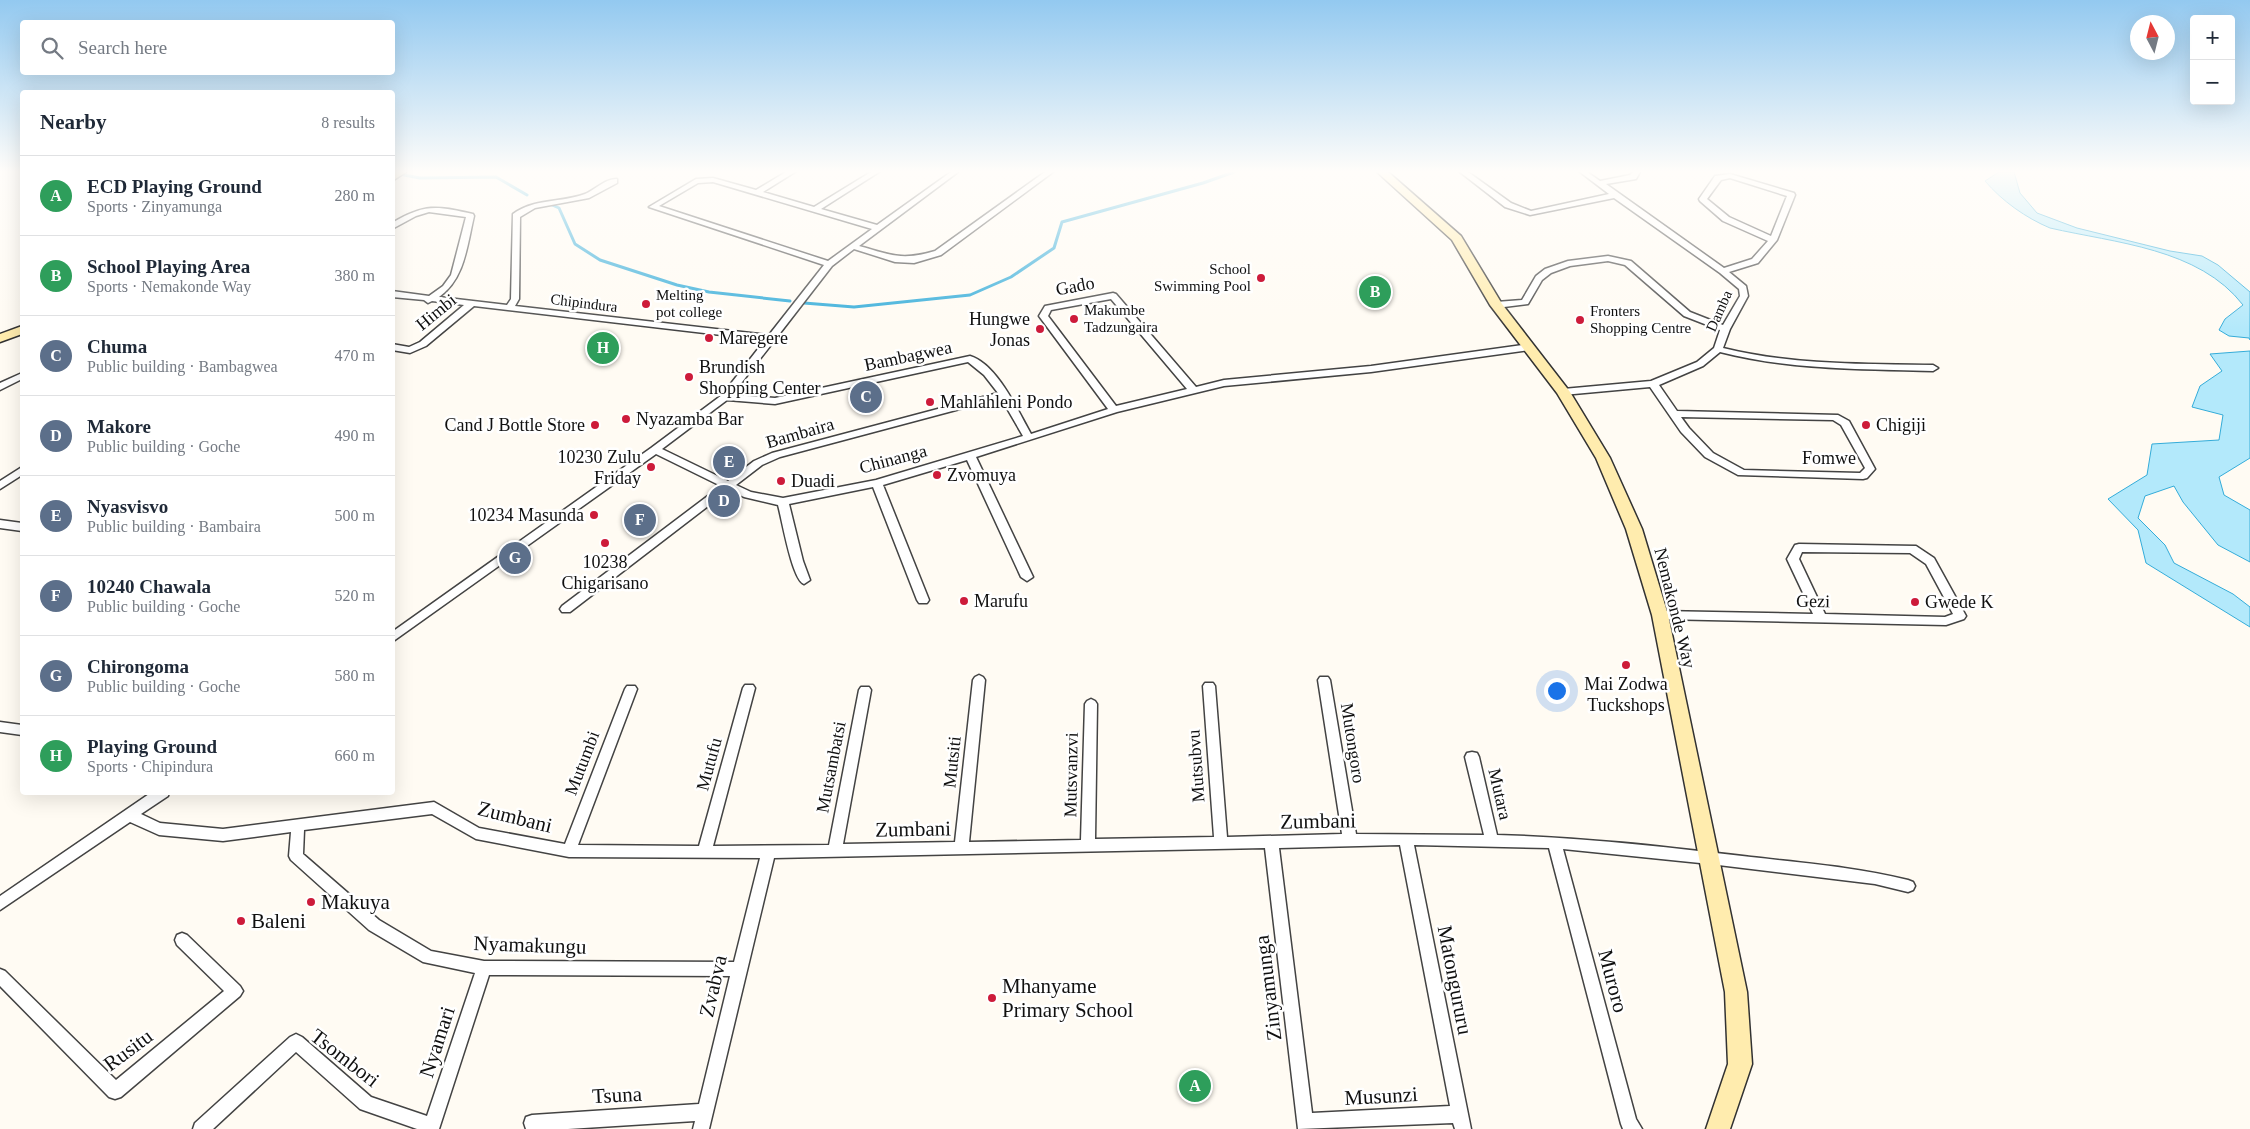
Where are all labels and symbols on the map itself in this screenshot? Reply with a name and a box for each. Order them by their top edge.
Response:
north arrow [2130,15,2175,60]
place label: School Swimming Pool [1154,261,1251,294]
street label: Gado [1054,272,1096,300]
marker: School Swimming Pool [1255,272,1267,284]
pin: B [1359,273,1391,311]
place label: Melting pot college [656,287,723,320]
street label: Damba [1703,288,1735,334]
street label: Himbi [412,290,460,334]
street label: Chipindura [550,291,619,315]
marker: Melting pot college [640,298,652,310]
place label: Makumbe Tadzungaira [1084,302,1158,335]
place label: Fronters Shopping Centre [1590,303,1692,336]
place label: Hungwe Jonas [969,309,1030,350]
marker: Makumbe Tadzungaira [1068,313,1080,325]
marker: Fronters Shopping Centre [1574,314,1586,326]
marker: Hungwe Jonas [1034,323,1046,335]
place label: Maregere [719,328,788,348]
pin: H [587,329,619,367]
marker: Maregere [703,332,715,344]
street label: Bambagwea [862,337,954,375]
place label: Brundish Shopping Center [699,357,821,398]
marker: Brundish Shopping Center [683,371,695,383]
pin: C [850,378,882,416]
place label: Mahlahleni Pondo [940,392,1073,412]
marker: Mahlahleni Pondo [924,396,936,408]
place label: Nyazamba Bar [636,409,743,429]
marker: Nyazamba Bar [620,413,632,425]
street label: Bambaira [764,414,836,452]
place label: Cand J Bottle Store [445,415,585,435]
place label: Chigiji [1876,415,1926,435]
marker: Cand J Bottle Store [589,419,601,431]
marker: Chigiji [1860,419,1872,431]
street label: Chinanga [857,440,929,478]
pin: E [713,443,745,481]
place label: 10230 Zulu Friday [558,447,641,488]
street label: Fomwe [1802,448,1856,468]
marker: 10230 Zulu Friday [645,461,657,473]
place label: Zvomuya [947,465,1016,485]
marker: Zvomuya [931,469,943,481]
place label: Duadi [791,471,835,491]
marker: Duadi [775,475,787,487]
pin: D [708,482,740,520]
pin: F [624,501,656,539]
place label: 10234 Masunda [469,505,584,525]
marker: 10234 Masunda [588,509,600,521]
marker: 10238 Chigarisano [599,537,611,549]
pin: G [499,539,531,577]
street label: Nemakonde Way [1650,546,1700,670]
place label: 10238 Chigarisano [562,552,649,593]
place label: Marufu [974,591,1028,611]
street label: Gezi [1796,591,1830,611]
place label: Gwede K [1925,592,1993,612]
marker: Marufu [958,595,970,607]
marker: Gwede K [1909,596,1921,608]
marker: Mai Zodwa Tuckshops [1620,659,1632,671]
place label: Mai Zodwa Tuckshops [1584,674,1668,715]
your location [1544,678,1570,704]
street label: Mutongoro [1337,701,1369,785]
street label: Mutsambatsi [812,719,850,815]
street label: Mutumbi [561,728,603,798]
street label: Mutsubvu [1183,729,1209,803]
street label: Mutsvanzvi [1060,732,1082,818]
street label: Mutufu [692,735,726,793]
street label: Mutsiti [939,735,965,789]
street label: Mutara [1484,766,1516,822]
street label: Zumbani [475,796,555,838]
street label: Zumbani [1280,808,1356,834]
street label: Zumbani [875,816,951,842]
place label: Makuya [321,890,390,914]
marker: Makuya [305,896,317,908]
place label: Baleni [251,909,306,933]
marker: Baleni [235,915,247,927]
street label: Matongururu [1433,923,1477,1037]
street label: Nyamakungu [473,931,587,959]
street label: Zinyamunga [1250,933,1286,1042]
street label: Muroro [1593,947,1633,1015]
street label: Zvabva [694,952,732,1019]
place label: Mhanyame Primary School [1002,974,1133,1022]
marker: Mhanyame Primary School [986,992,998,1004]
street label: Nyamari [414,1003,460,1081]
street label: Rusitu [99,1024,158,1076]
street label: Tsombori [306,1024,384,1092]
pin: A [1179,1067,1211,1105]
street label: Tsuna [591,1082,643,1108]
street label: Musunzi [1344,1082,1418,1110]

